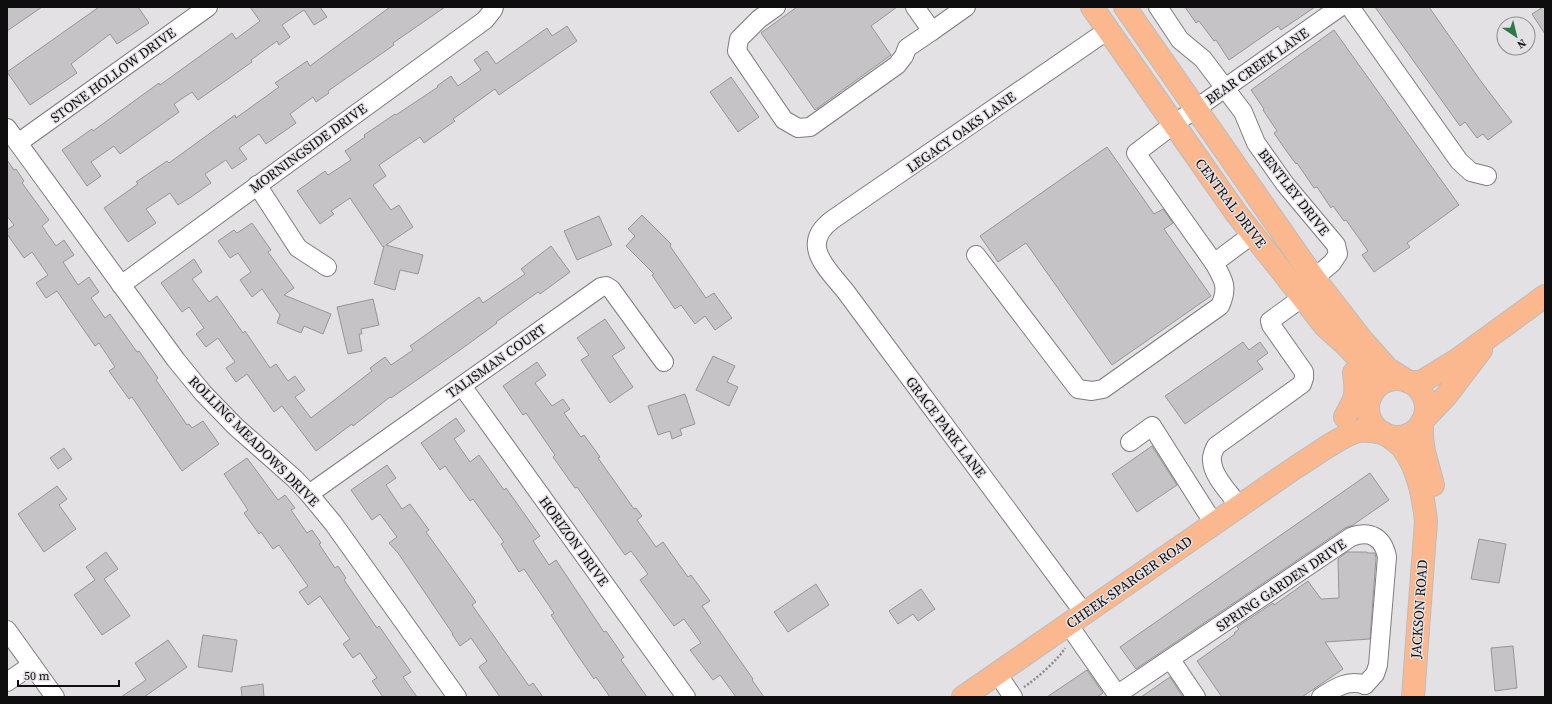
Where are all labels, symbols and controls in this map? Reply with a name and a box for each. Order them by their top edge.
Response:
north arrow [1496,16,1536,56]
street label: STONE HOLLOW DRIVE [46,23,180,127]
street label: BEAR CREEK LANE [1201,23,1313,109]
text: N [1514,35,1529,52]
street label: LEGACY OAKS LANE [902,87,1020,177]
street label: MORNINGSIDE DRIVE [245,98,371,198]
street label: BENTLEY DRIVE [1254,144,1334,240]
street label: CENTRAL DRIVE [1191,154,1271,252]
street label: TALISMAN COURT [442,319,550,403]
street label: ROLLING MEADOWS DRIVE [184,371,324,511]
street label: GRACE PARK LANE [901,372,991,482]
street label: HORIZON DRIVE [534,492,614,590]
street label: CHEEK-SPARGER ROAD [1062,531,1196,633]
street label: SPRING GARDEN DRIVE [1212,534,1350,636]
street label: JACKSON ROAD [1405,559,1432,660]
scale bar [18,662,119,688]
text: 50 m [24,668,50,684]

